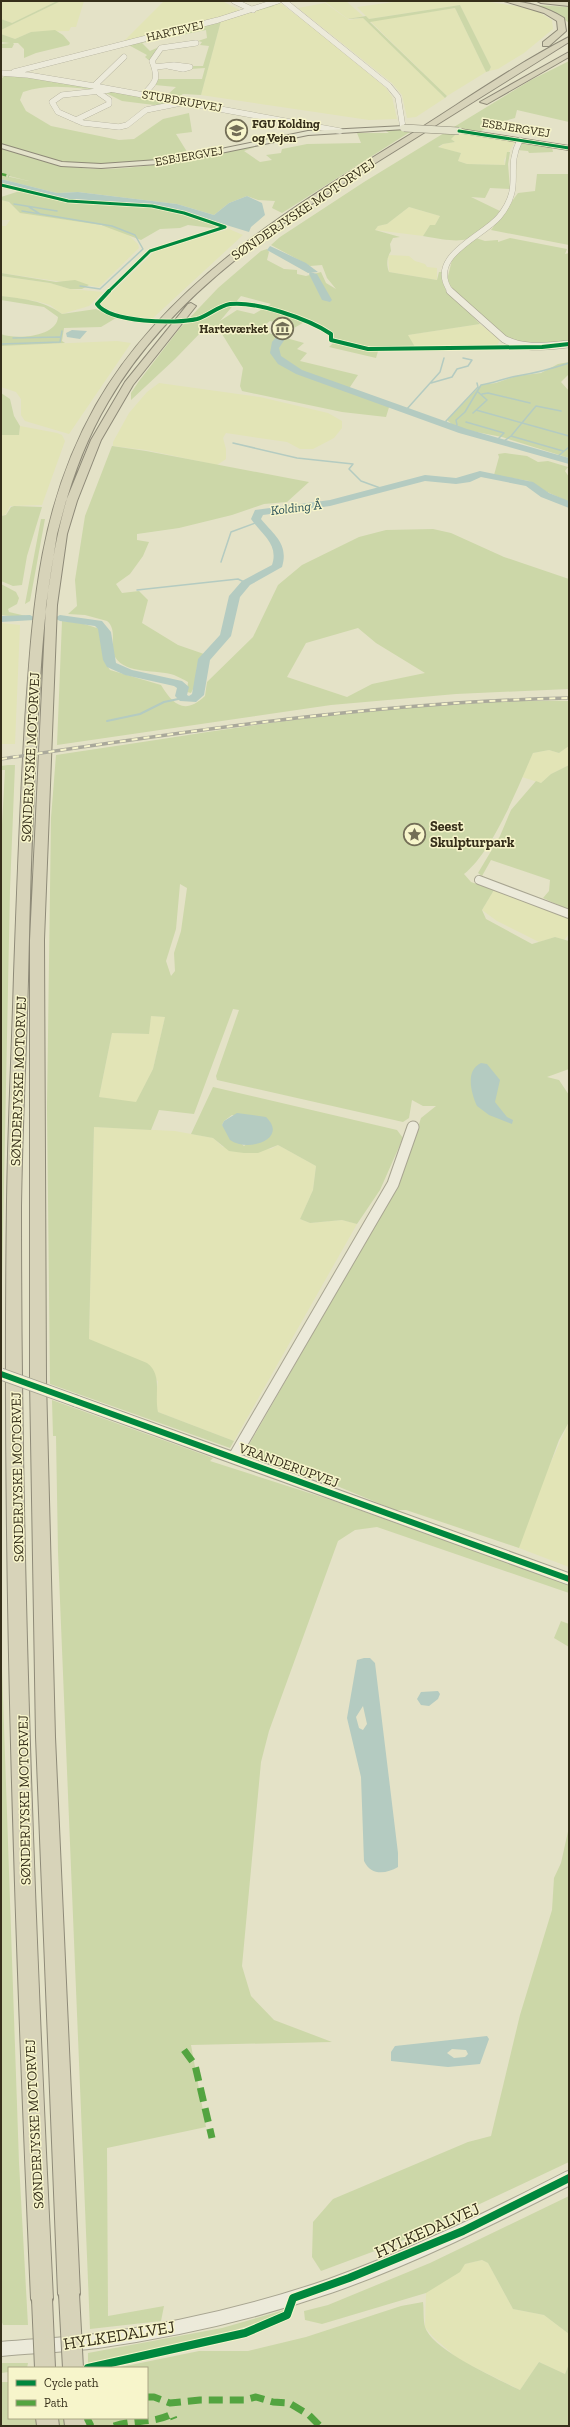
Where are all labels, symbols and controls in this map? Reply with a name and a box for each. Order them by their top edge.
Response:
street label: HARTEVEJ [145,17,206,44]
street label: STUBDRUPVEJ [141,87,224,115]
street label: ESBJERGVEJ [481,116,552,140]
place label: FGU Kolding og Vejen [252,117,320,146]
school or university icon: FGU Kolding og Vejen [224,118,250,144]
street label: ESBJERGVEJ [154,143,225,169]
street label: SØNDERJYSKE MOTORVEJ [228,155,379,264]
museum icon: Harteværket [270,316,296,342]
place label: Harteværket [199,322,268,336]
water label: Kolding Å [270,497,323,518]
street label: SØNDERJYSKE MOTORVEJ [18,672,43,842]
place label: Seest Skulpturpark [430,818,515,851]
place icon: Seest Skulpturpark [401,821,427,847]
street label: SØNDERJYSKE MOTORVEJ [7,996,30,1166]
street label: SØNDERJYSKE MOTORVEJ [8,1392,27,1562]
street label: VRANDERUPVEJ [236,1439,341,1491]
street label: SØNDERJYSKE MOTORVEJ [15,1715,34,1885]
street label: SØNDERJYSKE MOTORVEJ [22,2039,47,2209]
street label: HYLKEDALVEJ [371,2198,483,2262]
street label: HYLKEDALVEJ [62,2316,177,2354]
legend [8,2367,148,2419]
text: Cycle path [44,2376,99,2390]
text: Path [44,2396,68,2410]

